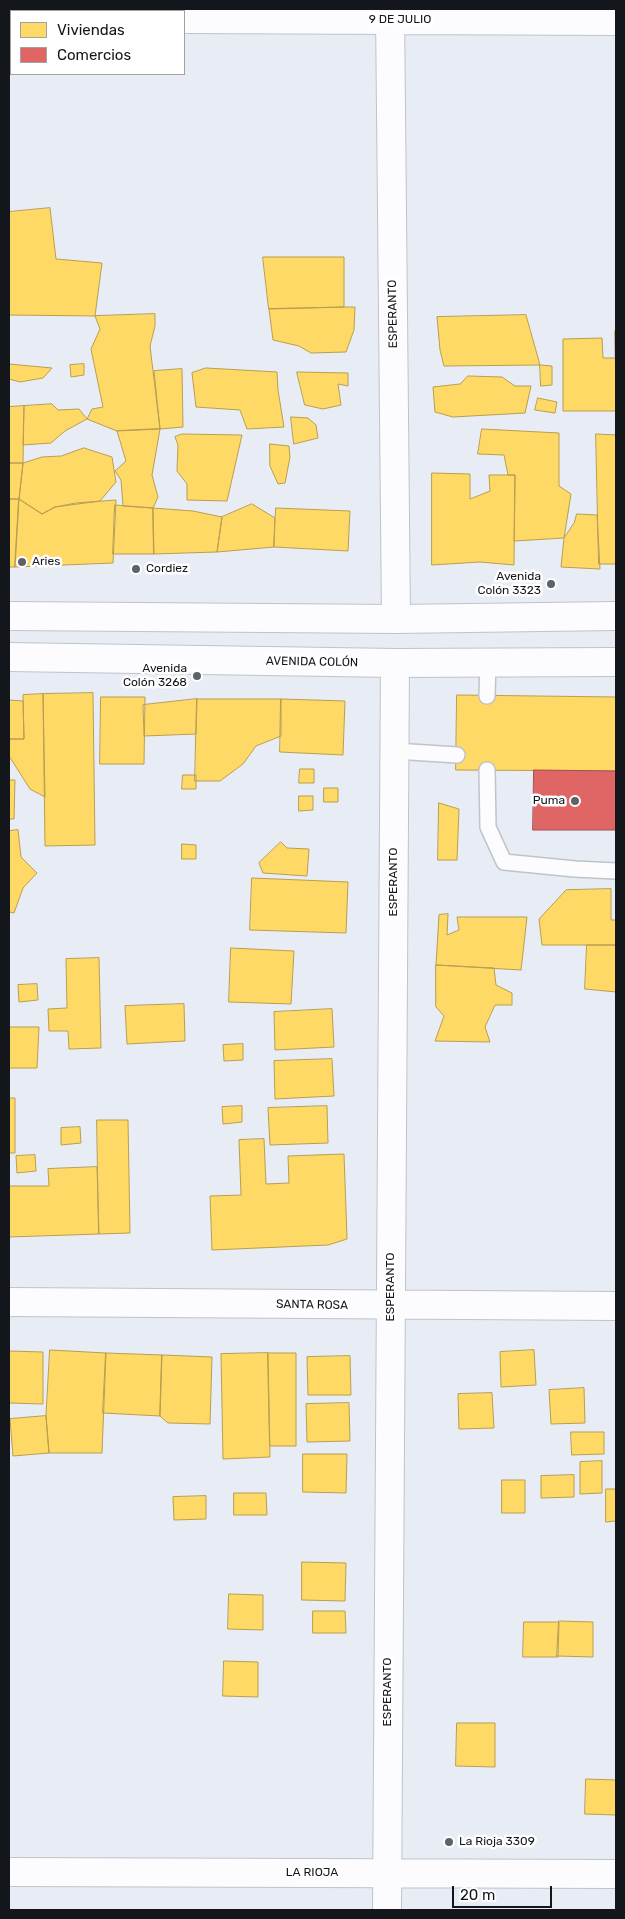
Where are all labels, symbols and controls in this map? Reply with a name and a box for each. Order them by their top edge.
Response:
legend [10,10,185,75]
street label: 9 DE JULIO [369,13,431,27]
text: Viviendas [57,21,125,39]
text: Comercios [57,46,131,64]
street label: ESPERANTO [385,279,401,349]
place label: Aries [32,555,60,569]
marker: Aries [16,556,28,568]
place label: Cordiez [146,562,188,576]
marker: Cordiez [130,563,142,575]
place label: Avenida Colón 3323 [477,570,541,598]
marker: Avenida Colón 3323 [545,578,557,590]
street label: AVENIDA COLÓN [266,654,358,670]
place label: Avenida Colón 3268 [123,662,187,690]
marker: Avenida Colón 3268 [191,670,203,682]
place label: Puma [533,794,565,808]
marker: Puma [569,795,581,807]
street label: ESPERANTO [387,848,401,916]
street label: ESPERANTO [384,1253,398,1321]
street label: SANTA ROSA [276,1297,348,1313]
street label: ESPERANTO [381,1658,395,1726]
place label: La Rioja 3309 [459,1835,535,1849]
marker: La Rioja 3309 [443,1836,455,1848]
street label: LA RIOJA [286,1866,338,1880]
scale bar [455,1876,555,1908]
text: 20 m [460,1886,495,1904]

